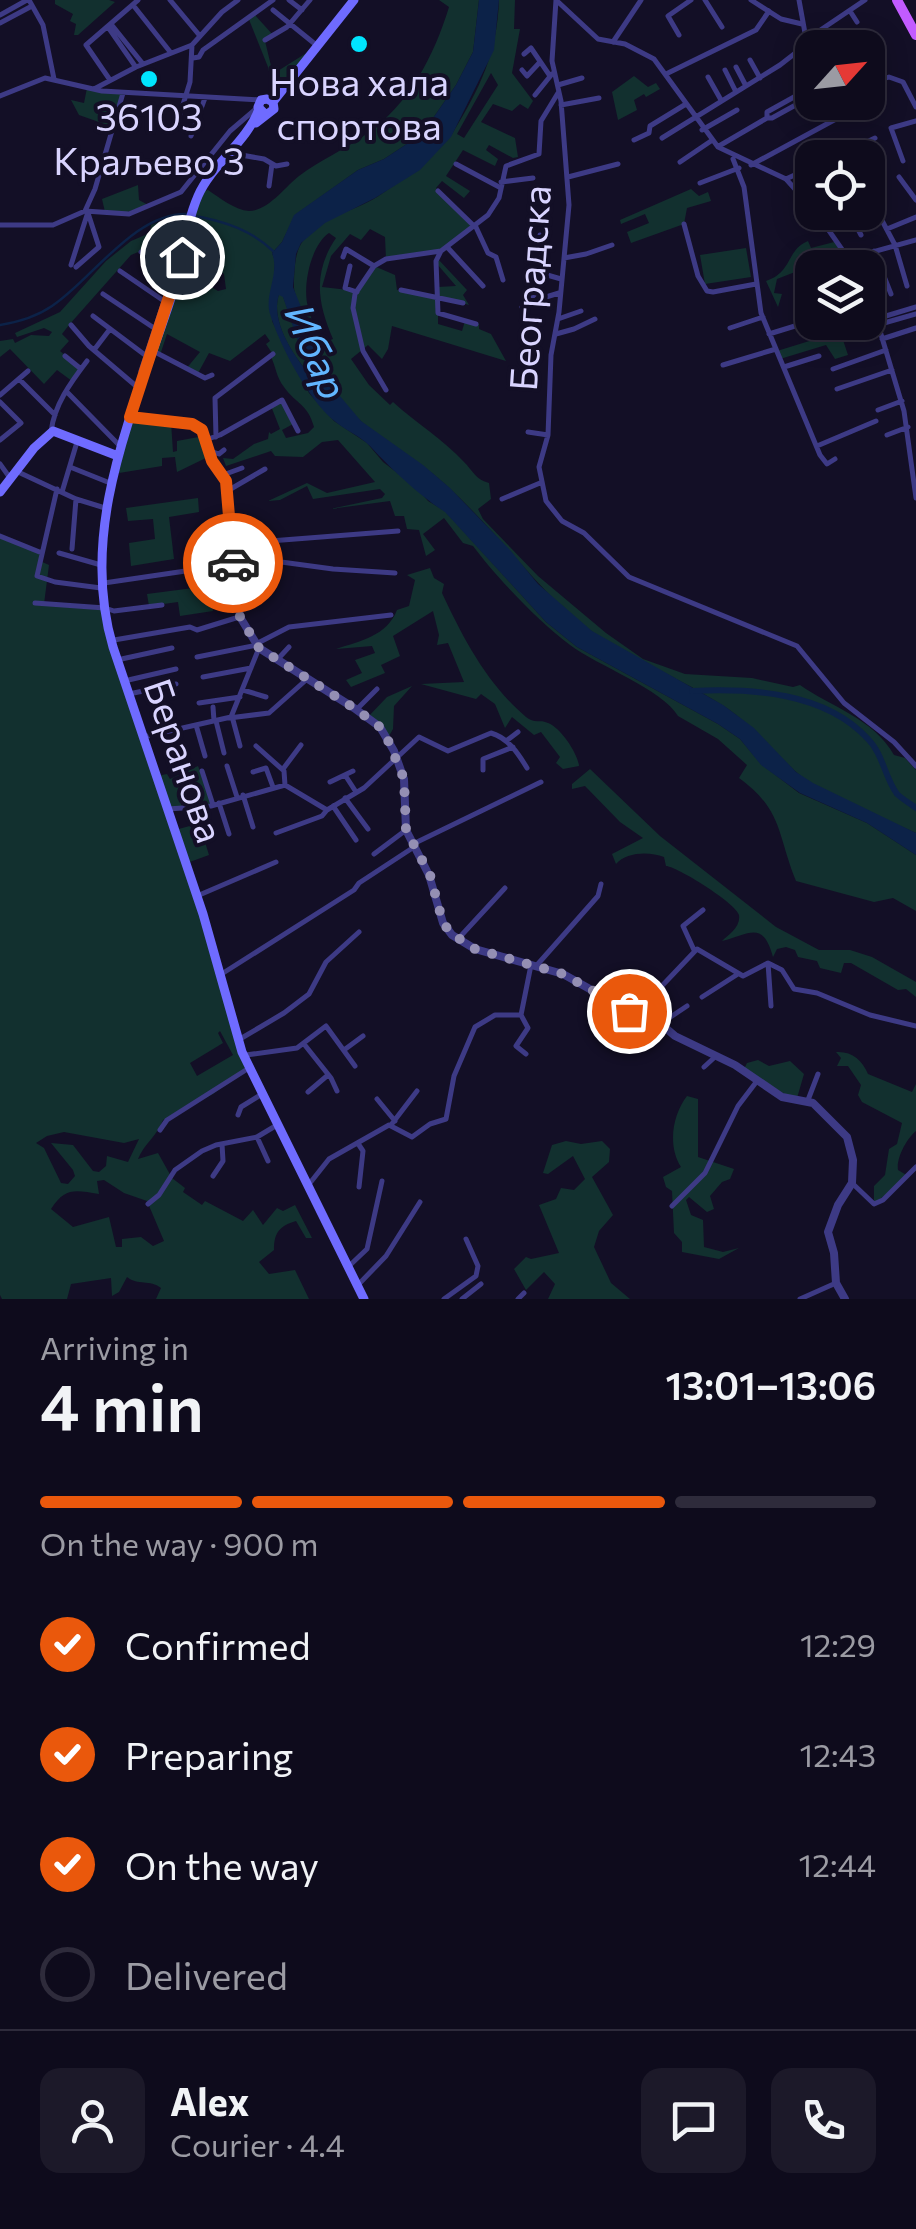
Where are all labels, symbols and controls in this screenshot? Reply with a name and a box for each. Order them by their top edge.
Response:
north arrow [795,30,885,120]
map controls [795,30,885,340]
marker: Нова хала спортова [348,33,370,55]
place label: Нова хала спортова [269,57,449,148]
marker: 36103 Краљево 3 [138,68,160,90]
place label: 36103 Краљево 3 [53,92,245,183]
button: locate [795,140,885,230]
street label: Београдска [498,183,559,392]
pin [140,215,225,300]
icon: home [155,230,210,285]
button: layers [795,250,885,340]
water label: Ибар [276,296,360,406]
courier [183,513,283,613]
icon: car [206,536,261,591]
street label: Беранова [135,672,235,848]
pin [587,969,672,1054]
icon: bag [602,984,657,1039]
text: Arriving in [40,1327,189,1367]
text: 13:01–13:06 [665,1361,876,1408]
text: 4 min [40,1365,204,1444]
text: On the way · 900 m [40,1523,318,1563]
icon: check [40,1617,95,1672]
text: Confirmed [125,1621,311,1668]
text: 12:29 [800,1624,876,1664]
icon: check [40,1727,95,1782]
text: Preparing [125,1731,293,1778]
text: 12:43 [800,1734,876,1774]
icon: check [40,1837,95,1892]
text: On the way [125,1841,319,1888]
text: 12:44 [799,1844,876,1884]
text: Delivered [125,1951,288,1998]
button: person [40,2068,145,2173]
button: chat [641,2068,746,2173]
button: phone [771,2068,876,2173]
text: Alex [170,2077,249,2124]
text: Courier · 4.4 [170,2124,345,2164]

